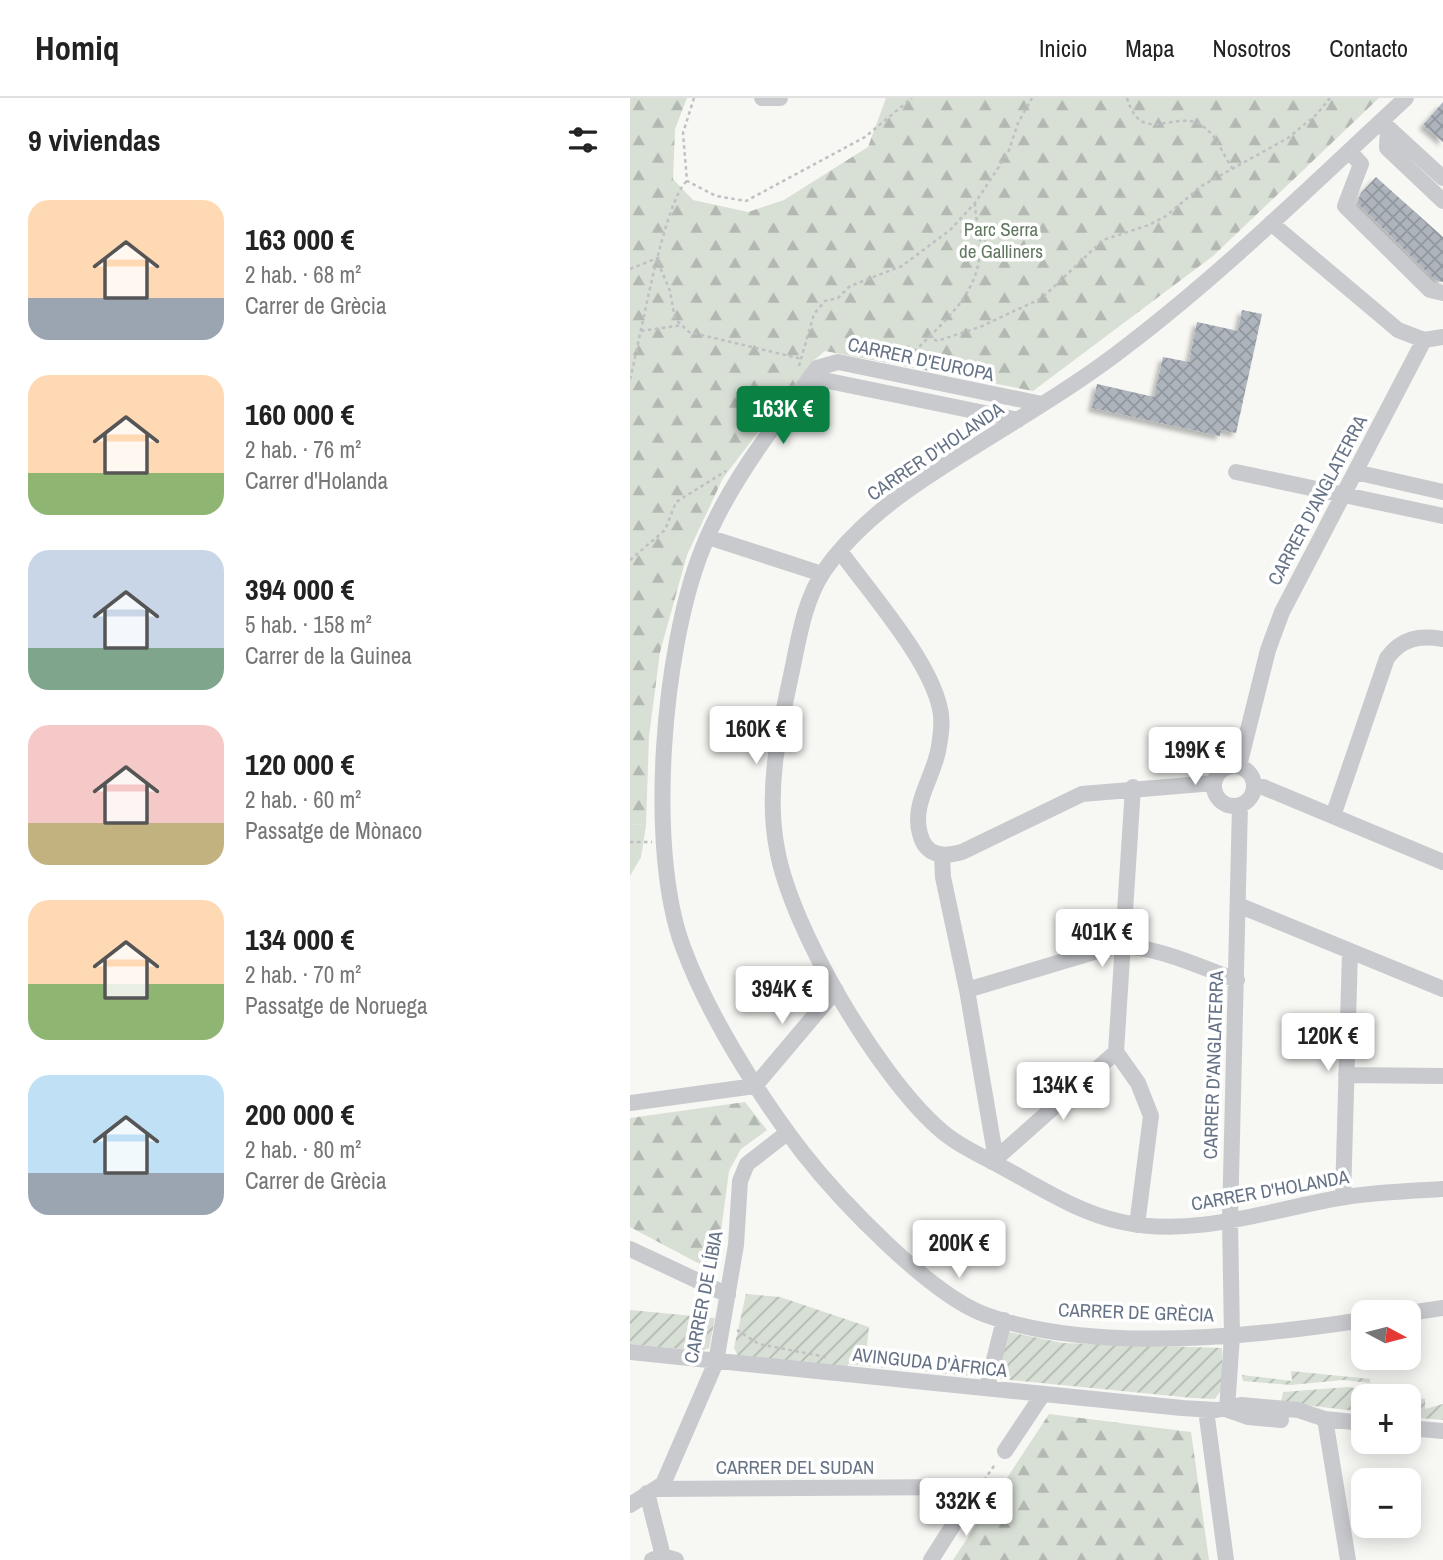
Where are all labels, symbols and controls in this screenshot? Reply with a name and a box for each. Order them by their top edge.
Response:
text: Homiq [35,26,119,70]
text: Inicio [1039,32,1087,64]
text: Mapa [1125,32,1174,64]
text: Nosotros [1212,32,1291,64]
text: Contacto [1329,32,1408,64]
text: 9 viviendas [28,120,161,160]
icon: filters [564,121,602,159]
park label: Parc Serra de Galliners [959,216,1043,264]
text: 163 000 € [245,219,354,259]
icon: home [84,228,168,312]
text: 2 hab. · 68 m² [245,259,361,290]
text: Carrer de Grècia [245,290,387,321]
street label: CARRER D'EUROPA [845,331,997,387]
pin: 163K € [726,386,840,446]
text: 163K € [753,393,813,424]
text: 160 000 € [245,394,354,434]
street label: CARRER D'HOLANDA [862,395,1009,506]
icon: home [84,403,168,487]
street label: CARRER D'ANGLATERRA [1261,410,1373,589]
text: 2 hab. · 76 m² [245,434,361,465]
text: Carrer d'Holanda [245,465,388,496]
text: 394 000 € [245,569,354,609]
icon: home [84,578,168,662]
text: 5 hab. · 158 m² [245,609,372,640]
text: Carrer de la Guinea [245,640,412,671]
pin: 160K € [699,706,813,766]
text: 160K € [726,713,786,744]
pin: 199K € [1138,728,1252,787]
text: 199K € [1165,734,1225,765]
text: 120 000 € [245,744,354,784]
icon: home [84,753,168,837]
text: 2 hab. · 60 m² [245,784,361,815]
text: Passatge de Mònaco [245,815,422,846]
pin: 401K € [1045,910,1159,969]
text: 401K € [1072,916,1132,947]
text: 134 000 € [245,919,354,959]
icon: home [84,928,168,1012]
text: 2 hab. · 70 m² [245,959,361,990]
pin: 394K € [725,967,839,1026]
street label: CARRER D'ANGLATERRA [1197,970,1229,1160]
text: 394K € [752,973,812,1004]
text: Passatge de Noruega [245,990,427,1021]
pin: 120K € [1271,1014,1385,1073]
text: 120K € [1298,1020,1358,1051]
pin: 134K € [1006,1062,1120,1122]
text: 134K € [1033,1069,1093,1100]
text: 200 000 € [245,1094,354,1134]
icon: home [84,1103,168,1187]
text: 2 hab. · 80 m² [245,1134,361,1165]
street label: CARRER D'HOLANDA [1189,1163,1351,1217]
text: Carrer de Grècia [245,1165,387,1196]
pin: 200K € [902,1220,1016,1280]
text: 200K € [929,1227,989,1258]
street label: CARRER DE LÍBIA [677,1228,729,1365]
street label: CARRER DE GRÈCIA [1058,1296,1215,1328]
north arrow [1351,1300,1421,1370]
map controls [1351,1300,1421,1538]
street label: AVINGUDA D'ÀFRICA [851,1341,1009,1383]
button: + [1351,1384,1421,1454]
street label: CARRER DEL SUDAN [716,1454,874,1480]
button: − [1351,1468,1421,1538]
pin: 332K € [909,1478,1023,1538]
text: 332K € [936,1485,996,1516]

